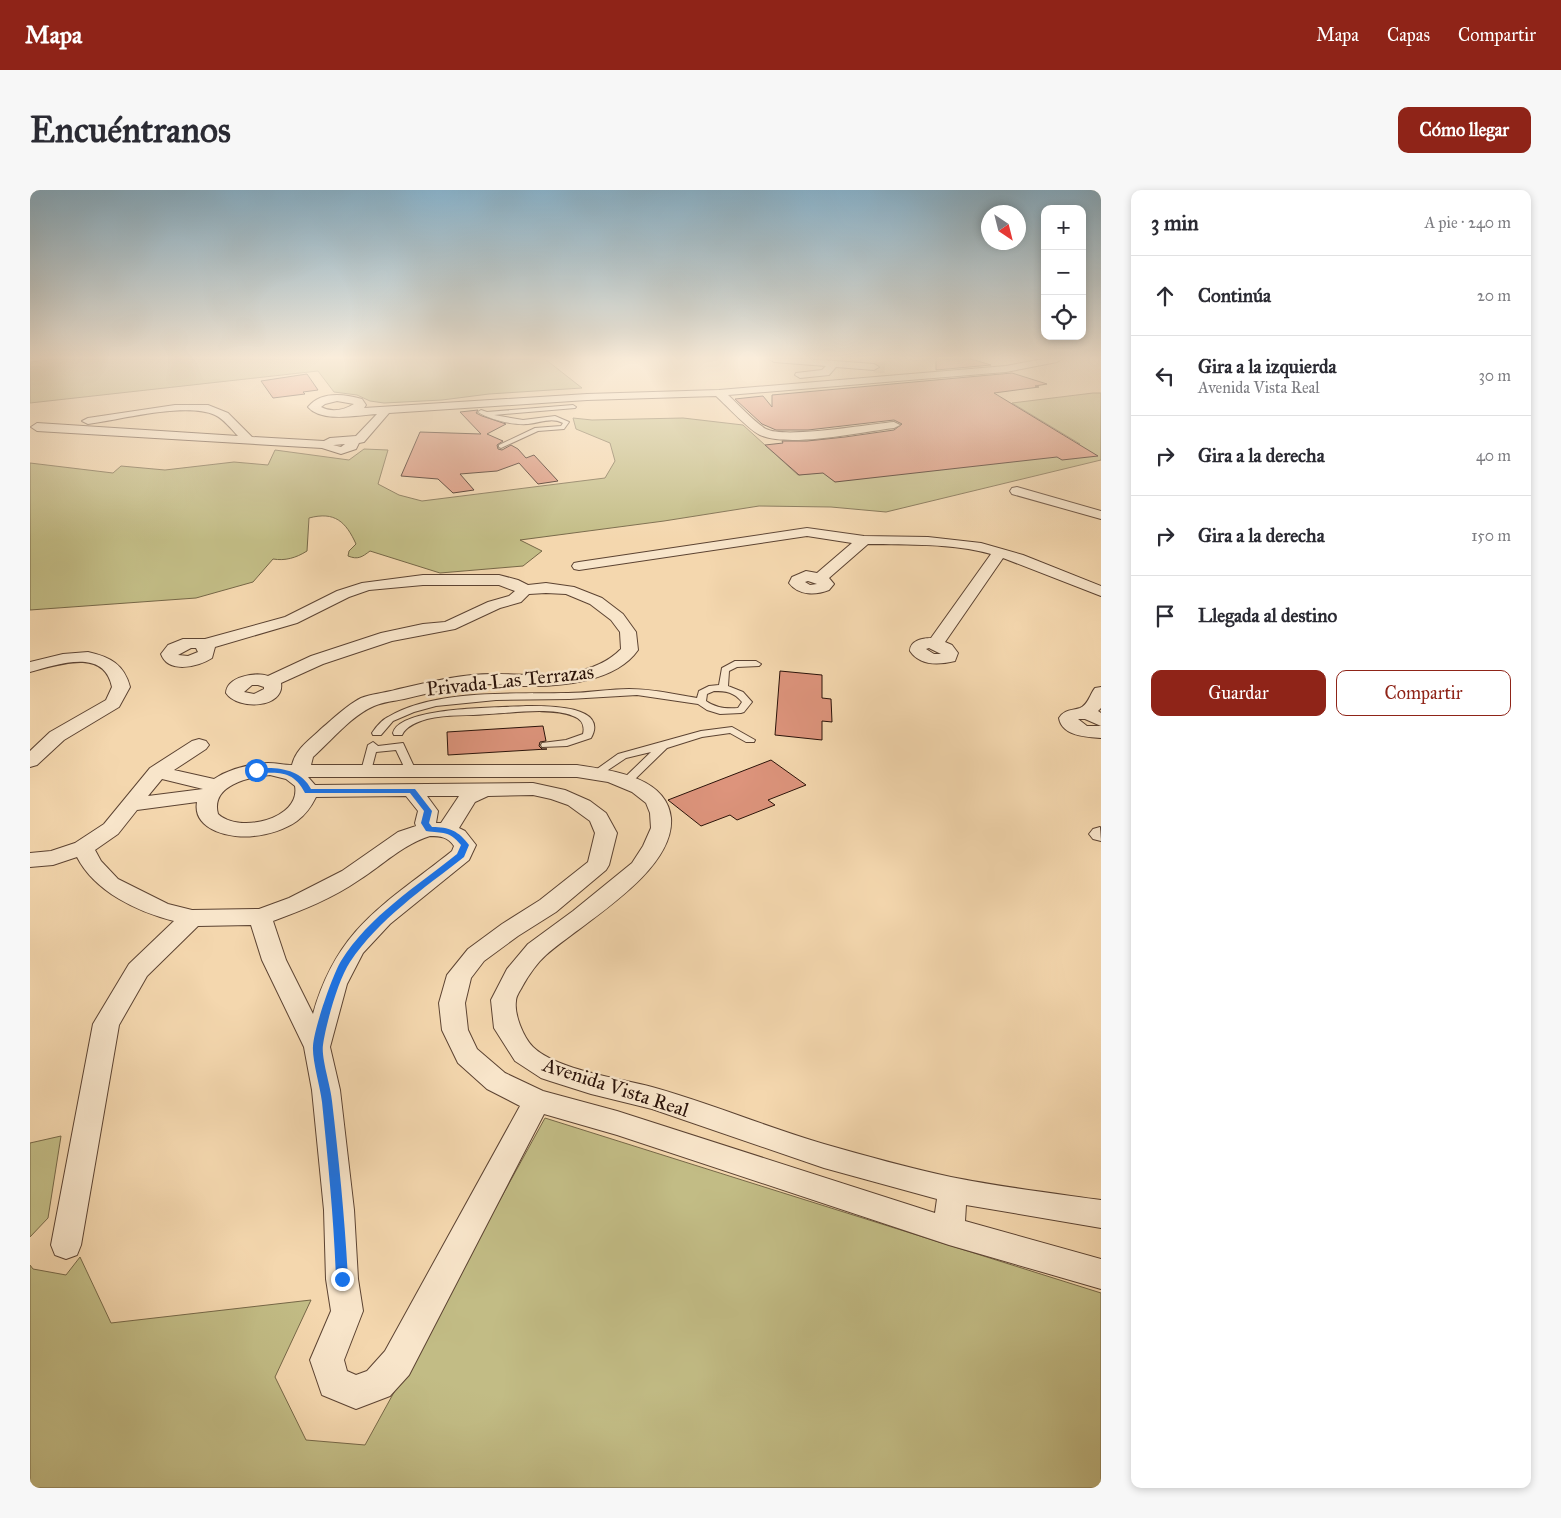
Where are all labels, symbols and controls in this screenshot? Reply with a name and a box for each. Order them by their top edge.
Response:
text: Mapa [25,20,82,50]
text: Mapa [1316,24,1359,46]
text: Capas [1387,24,1430,46]
text: Compartir [1458,24,1536,46]
button: Cómo llegar [1398,107,1531,153]
text: Encuéntranos [30,109,231,152]
north arrow [981,205,1026,250]
map controls [1041,205,1086,340]
button: + [1041,205,1086,250]
text: 3 min [1151,210,1199,236]
text: A pie · 240 m [1424,213,1511,232]
button: − [1041,250,1086,295]
icon: ahead [1151,282,1179,310]
text: Continúa [1198,284,1271,307]
text: 20 m [1477,286,1511,305]
button: locate [1041,295,1086,340]
text: Gira a la izquierda [1198,355,1337,378]
icon: left [1151,362,1179,390]
text: 30 m [1478,366,1511,385]
text: Avenida Vista Real [1198,378,1320,397]
icon: right [1151,442,1179,470]
text: Gira a la derecha [1198,444,1325,467]
text: 40 m [1476,446,1511,465]
icon: right [1151,522,1179,550]
text: Gira a la derecha [1198,524,1325,547]
text: 150 m [1471,526,1511,545]
icon: arrive [1151,602,1179,630]
text: Llegada al destino [1198,604,1337,627]
street label: Privada Las Terrazas [425,659,595,701]
button: Guardar [1151,670,1326,716]
button: Compartir [1336,670,1511,716]
route start [245,759,268,782]
street label: Avenida Vista Real [539,1052,693,1122]
route end [331,1268,354,1291]

